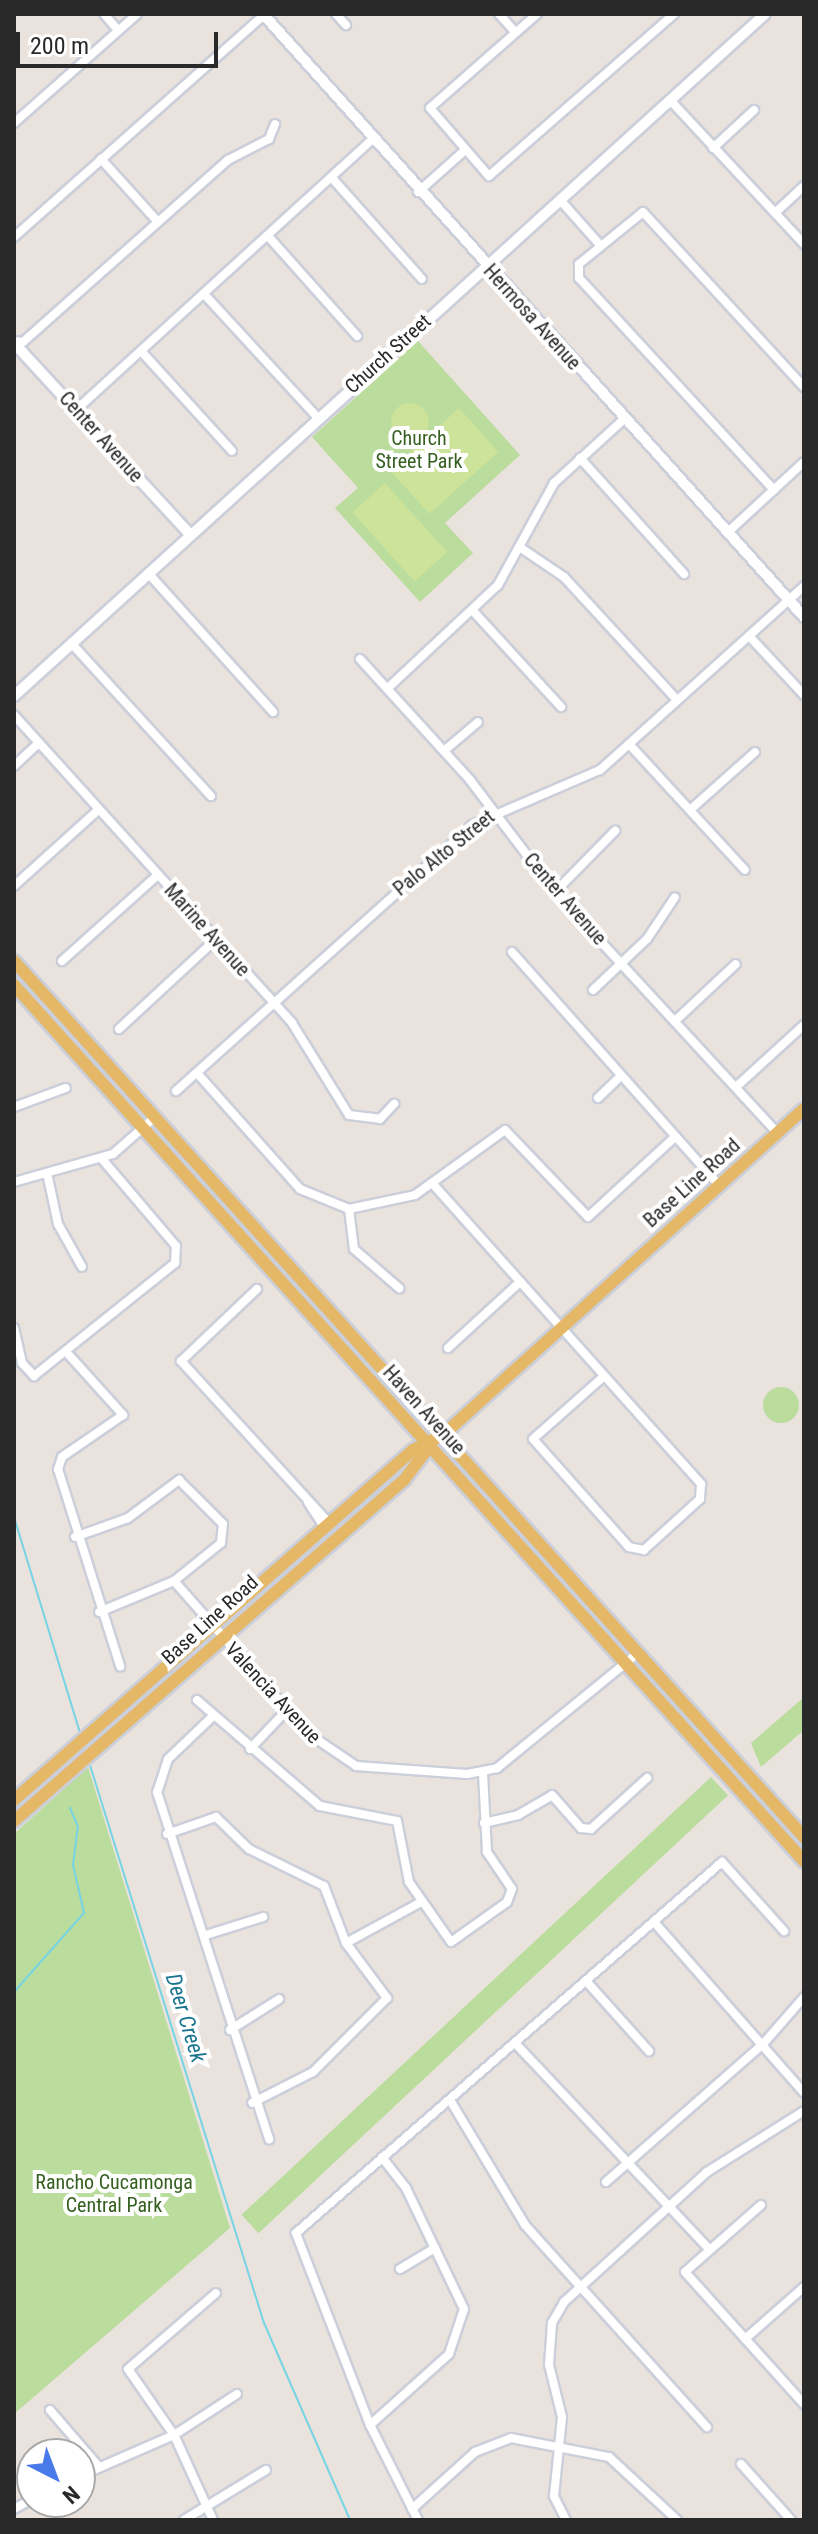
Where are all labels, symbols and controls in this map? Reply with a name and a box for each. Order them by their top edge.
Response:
scale bar [20,16,222,66]
text: 200 m [30,32,89,60]
street label: Hermosa Avenue [478,259,586,375]
street label: Church Street [340,309,436,399]
street label: Center Avenue [54,387,148,487]
park label: Church Street Park [375,427,463,474]
street label: Palo Alto Street [389,805,499,901]
street label: Center Avenue [519,848,611,950]
street label: Marine Avenue [159,879,255,981]
street label: Base Line Road [639,1133,745,1233]
street label: Haven Avenue [378,1361,470,1459]
street label: Base Line Road [157,1570,263,1670]
street label: Valencia Avenue [220,1637,326,1749]
water label: Deer Creek [160,1970,212,2066]
park label: Rancho Cucamonga Central Park [35,2170,193,2217]
north arrow [16,2438,96,2518]
text: N [58,2481,84,2509]

